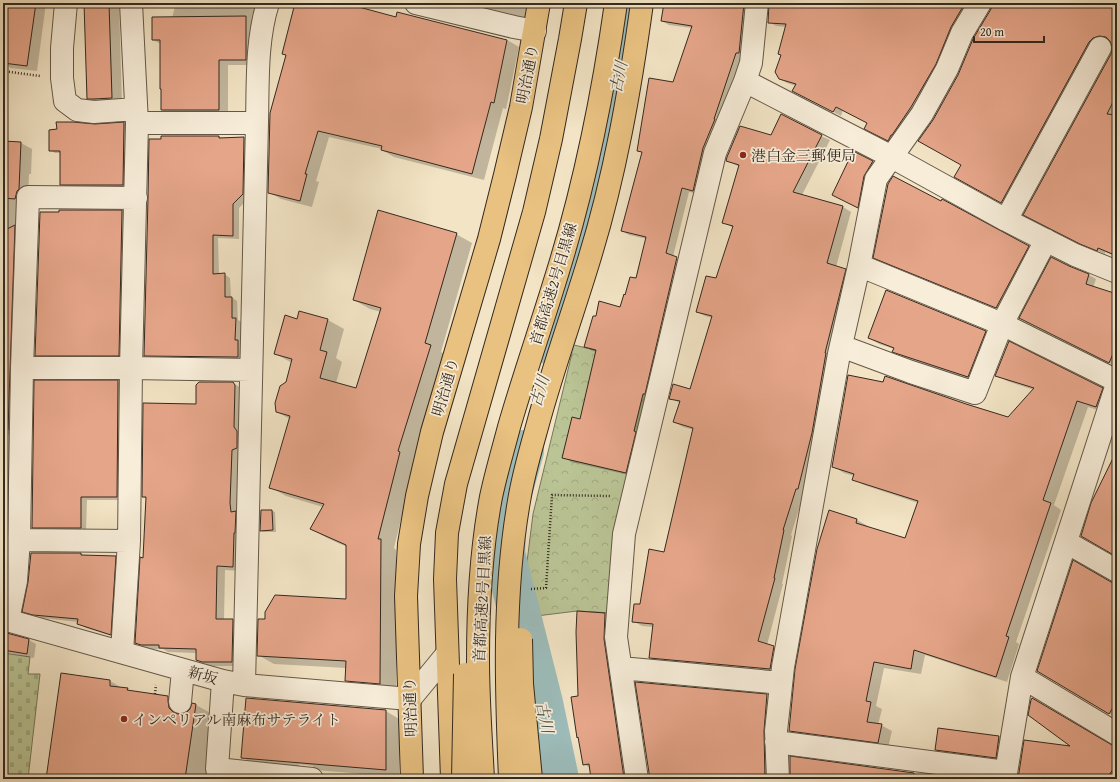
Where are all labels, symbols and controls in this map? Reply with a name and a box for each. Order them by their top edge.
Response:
scale bar [974,18,1044,44]
text: 20 m [980,23,1004,40]
street label: 明治通り [511,43,543,105]
water label: 古川 [603,57,633,95]
place label: 港白金三郵便局 [751,145,856,166]
marker: 港白金三郵便局 [738,150,748,160]
street label: 首都高速2号目黒線 [524,220,582,348]
street label: 明治通り [427,355,463,419]
water label: 古川 [523,370,555,410]
street label: 首都高速2号目黒線 [468,535,496,663]
street label: 新坂 [186,661,220,689]
street label: 明治通り [398,677,422,737]
water label: 古川 [530,699,560,737]
place label: インペリアル南麻布サテライト [132,709,341,730]
marker: インペリアル南麻布サテライト [119,714,129,724]

